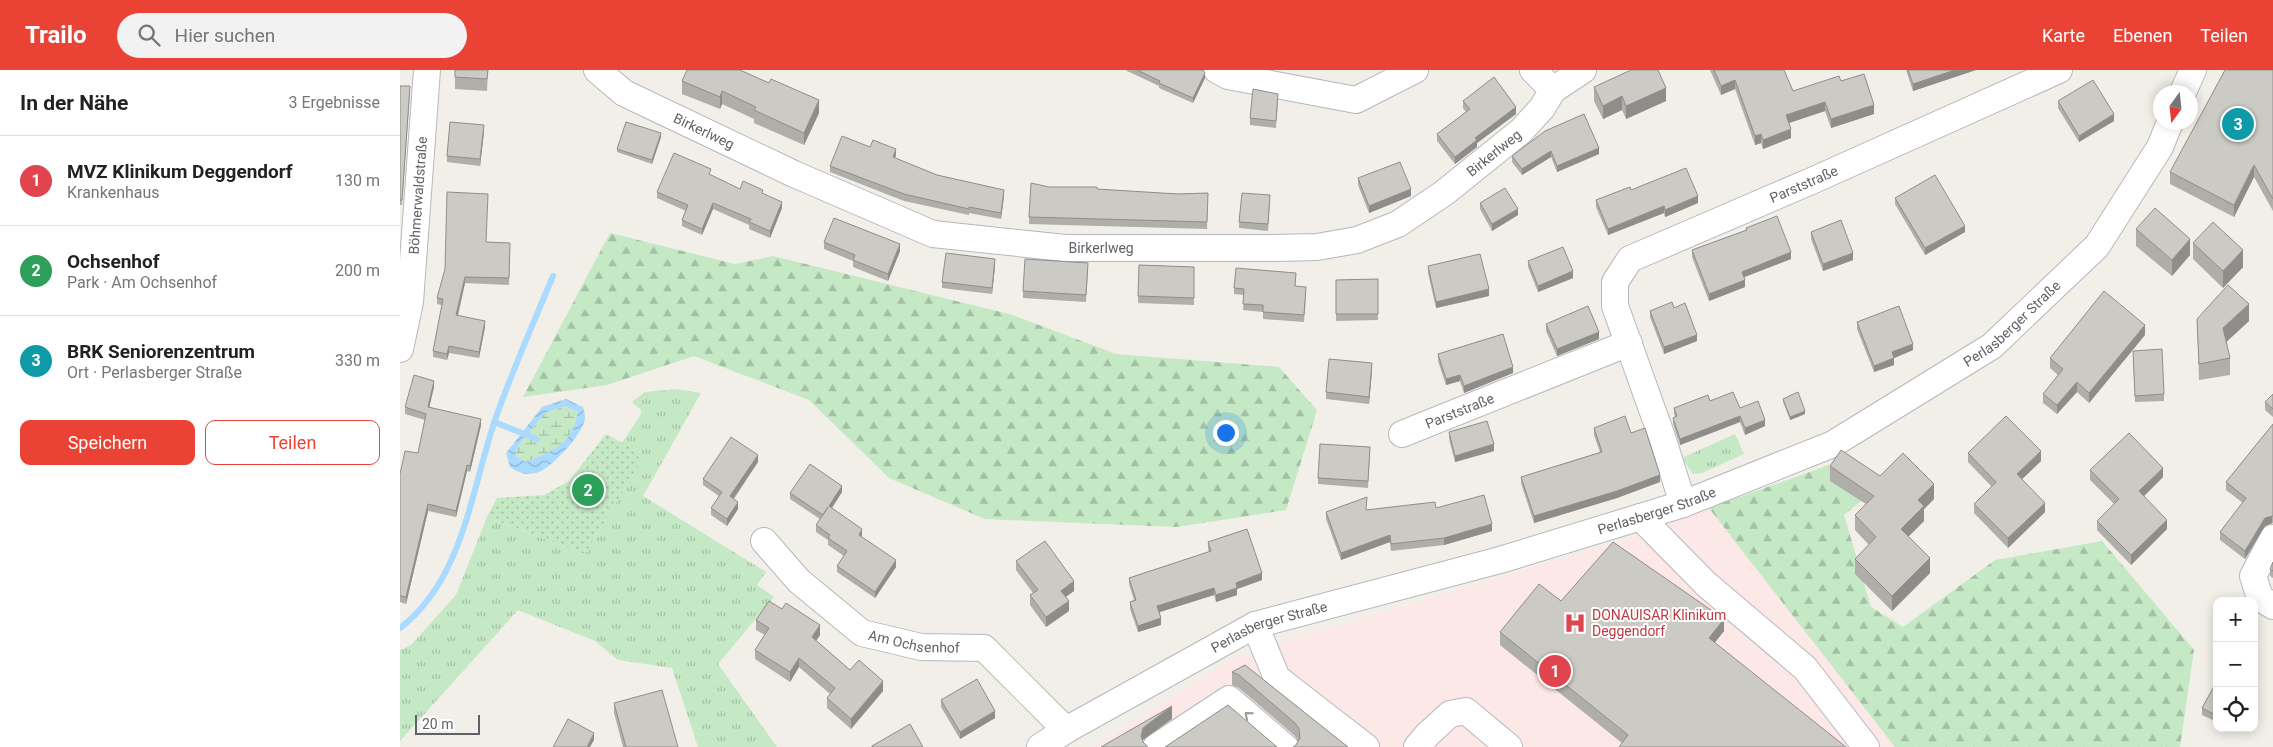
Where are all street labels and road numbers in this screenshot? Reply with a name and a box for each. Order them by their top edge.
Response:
street label: Birkerlweg [671,110,737,152]
street label: Birkerlweg [1463,126,1524,180]
street label: Böhmerwaldstraße [406,136,430,255]
street label: Parststraße [1767,162,1840,206]
street label: Birkerlweg [1068,240,1134,256]
street label: Perlasberger Straße [1960,277,2064,370]
street label: Parststraße [1423,390,1496,432]
street label: Perlasberger Straße [1596,484,1718,538]
street label: Perlasberger Straße [1208,598,1329,656]
street label: Am Ochsenhof [867,627,960,656]

